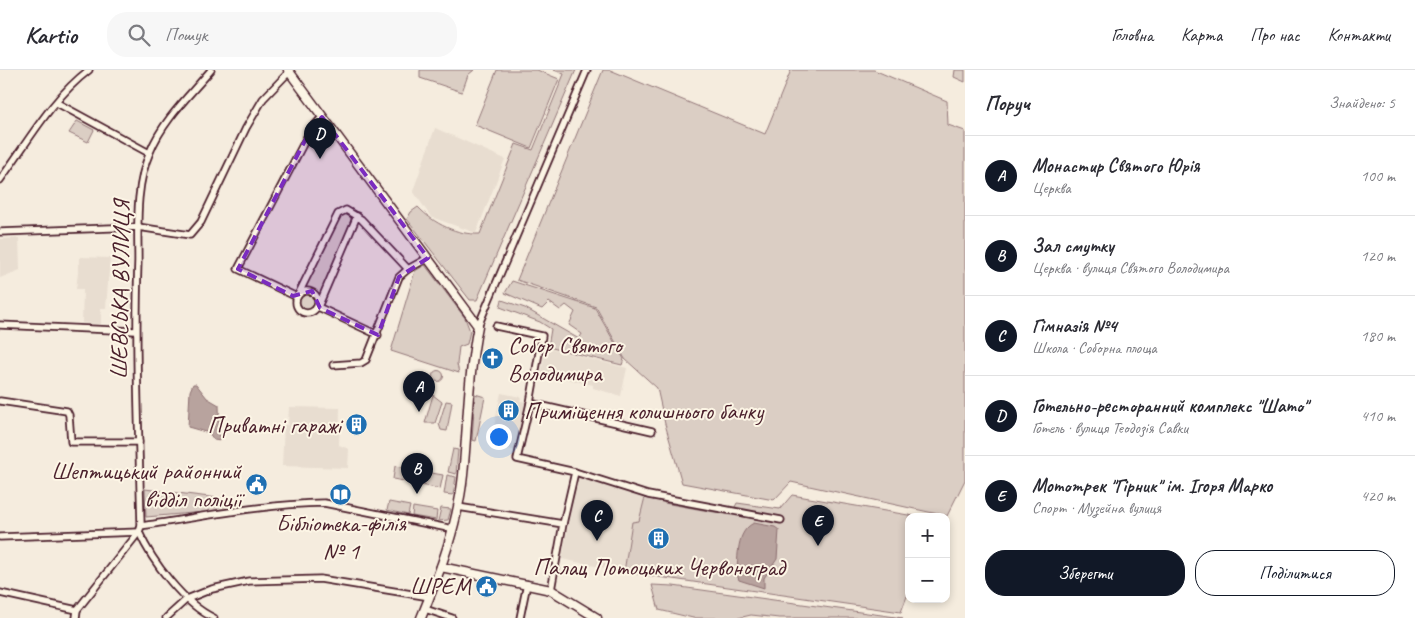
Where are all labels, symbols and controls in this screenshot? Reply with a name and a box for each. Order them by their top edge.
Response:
search box [107,12,457,57]
text: Kartio [25,20,77,50]
icon: search [125,21,153,49]
text: Пошук [165,23,207,47]
text: Головна [1111,24,1153,46]
text: Карта [1181,24,1222,46]
text: Про нас [1250,24,1300,46]
text: Контакти [1328,24,1390,46]
text: Поруч [985,90,1030,116]
text: Знайдено: 5 [1329,93,1395,113]
pin: D [304,118,336,159]
text: Монастир Святого Юрія [1032,154,1200,178]
text: A [997,166,1005,186]
text: 100 m [1361,166,1395,186]
text: Церква [1032,178,1071,198]
street label: ШЕВСЬКА ВУЛИЦЯ [103,197,137,380]
text: Зал смутку [1032,234,1114,258]
text: B [997,246,1005,266]
text: 120 m [1361,246,1395,266]
text: Церква · вулиця Святого Володимира [1032,258,1229,278]
text: Гімназія №4 [1032,314,1117,338]
text: C [997,326,1005,346]
text: 180 m [1361,326,1395,346]
place label: Собор Святого Володимира [508,330,624,388]
text: Школа · Соборна площа [1032,338,1157,358]
church icon: Собор Святого Володимира [480,347,504,371]
pin: A [403,371,435,412]
text: Готельно-ресторанний комплекс "Шато" [1032,394,1308,418]
place label: Приміщення колишнього банку [524,396,765,426]
building icon: Приміщення колишнього банку [496,399,520,423]
text: D [996,406,1006,426]
text: 410 m [1361,406,1395,426]
place label: Приватні гаражі [207,410,344,440]
building icon: Приватні гаражі [345,413,369,437]
text: Готель · вулиця Теодозія Савки [1032,418,1188,438]
your location [486,424,512,450]
pin: B [401,453,433,494]
place label: Шептицький районний відділ поліції [51,456,246,514]
public building icon: Шептицький районний відділ поліції [245,473,269,497]
text: Мототрек "Гірник" ім. Ігоря Марко [1032,474,1272,498]
library icon: Бiблiотека-фiлiя № 1 [329,482,353,506]
text: E [997,486,1005,506]
text: 420 m [1361,486,1395,506]
text: Спорт · Музейна вулиця [1032,498,1161,518]
pin: C [581,500,613,541]
pin: E [802,505,834,546]
place label: Бiблiотека-фiлiя № 1 [276,508,407,566]
map controls [905,513,950,603]
button: + [905,513,950,558]
building icon: Палац Потоцьких Червоноград [647,526,671,550]
button: Зберегти [985,550,1185,596]
button: Поділитися [1195,550,1395,596]
place label: Палац Потоцьких Червоноград [533,552,787,582]
button: − [905,558,950,603]
place label: ШРЕМ [410,571,473,601]
public building icon: ШРЕМ [475,574,499,598]

